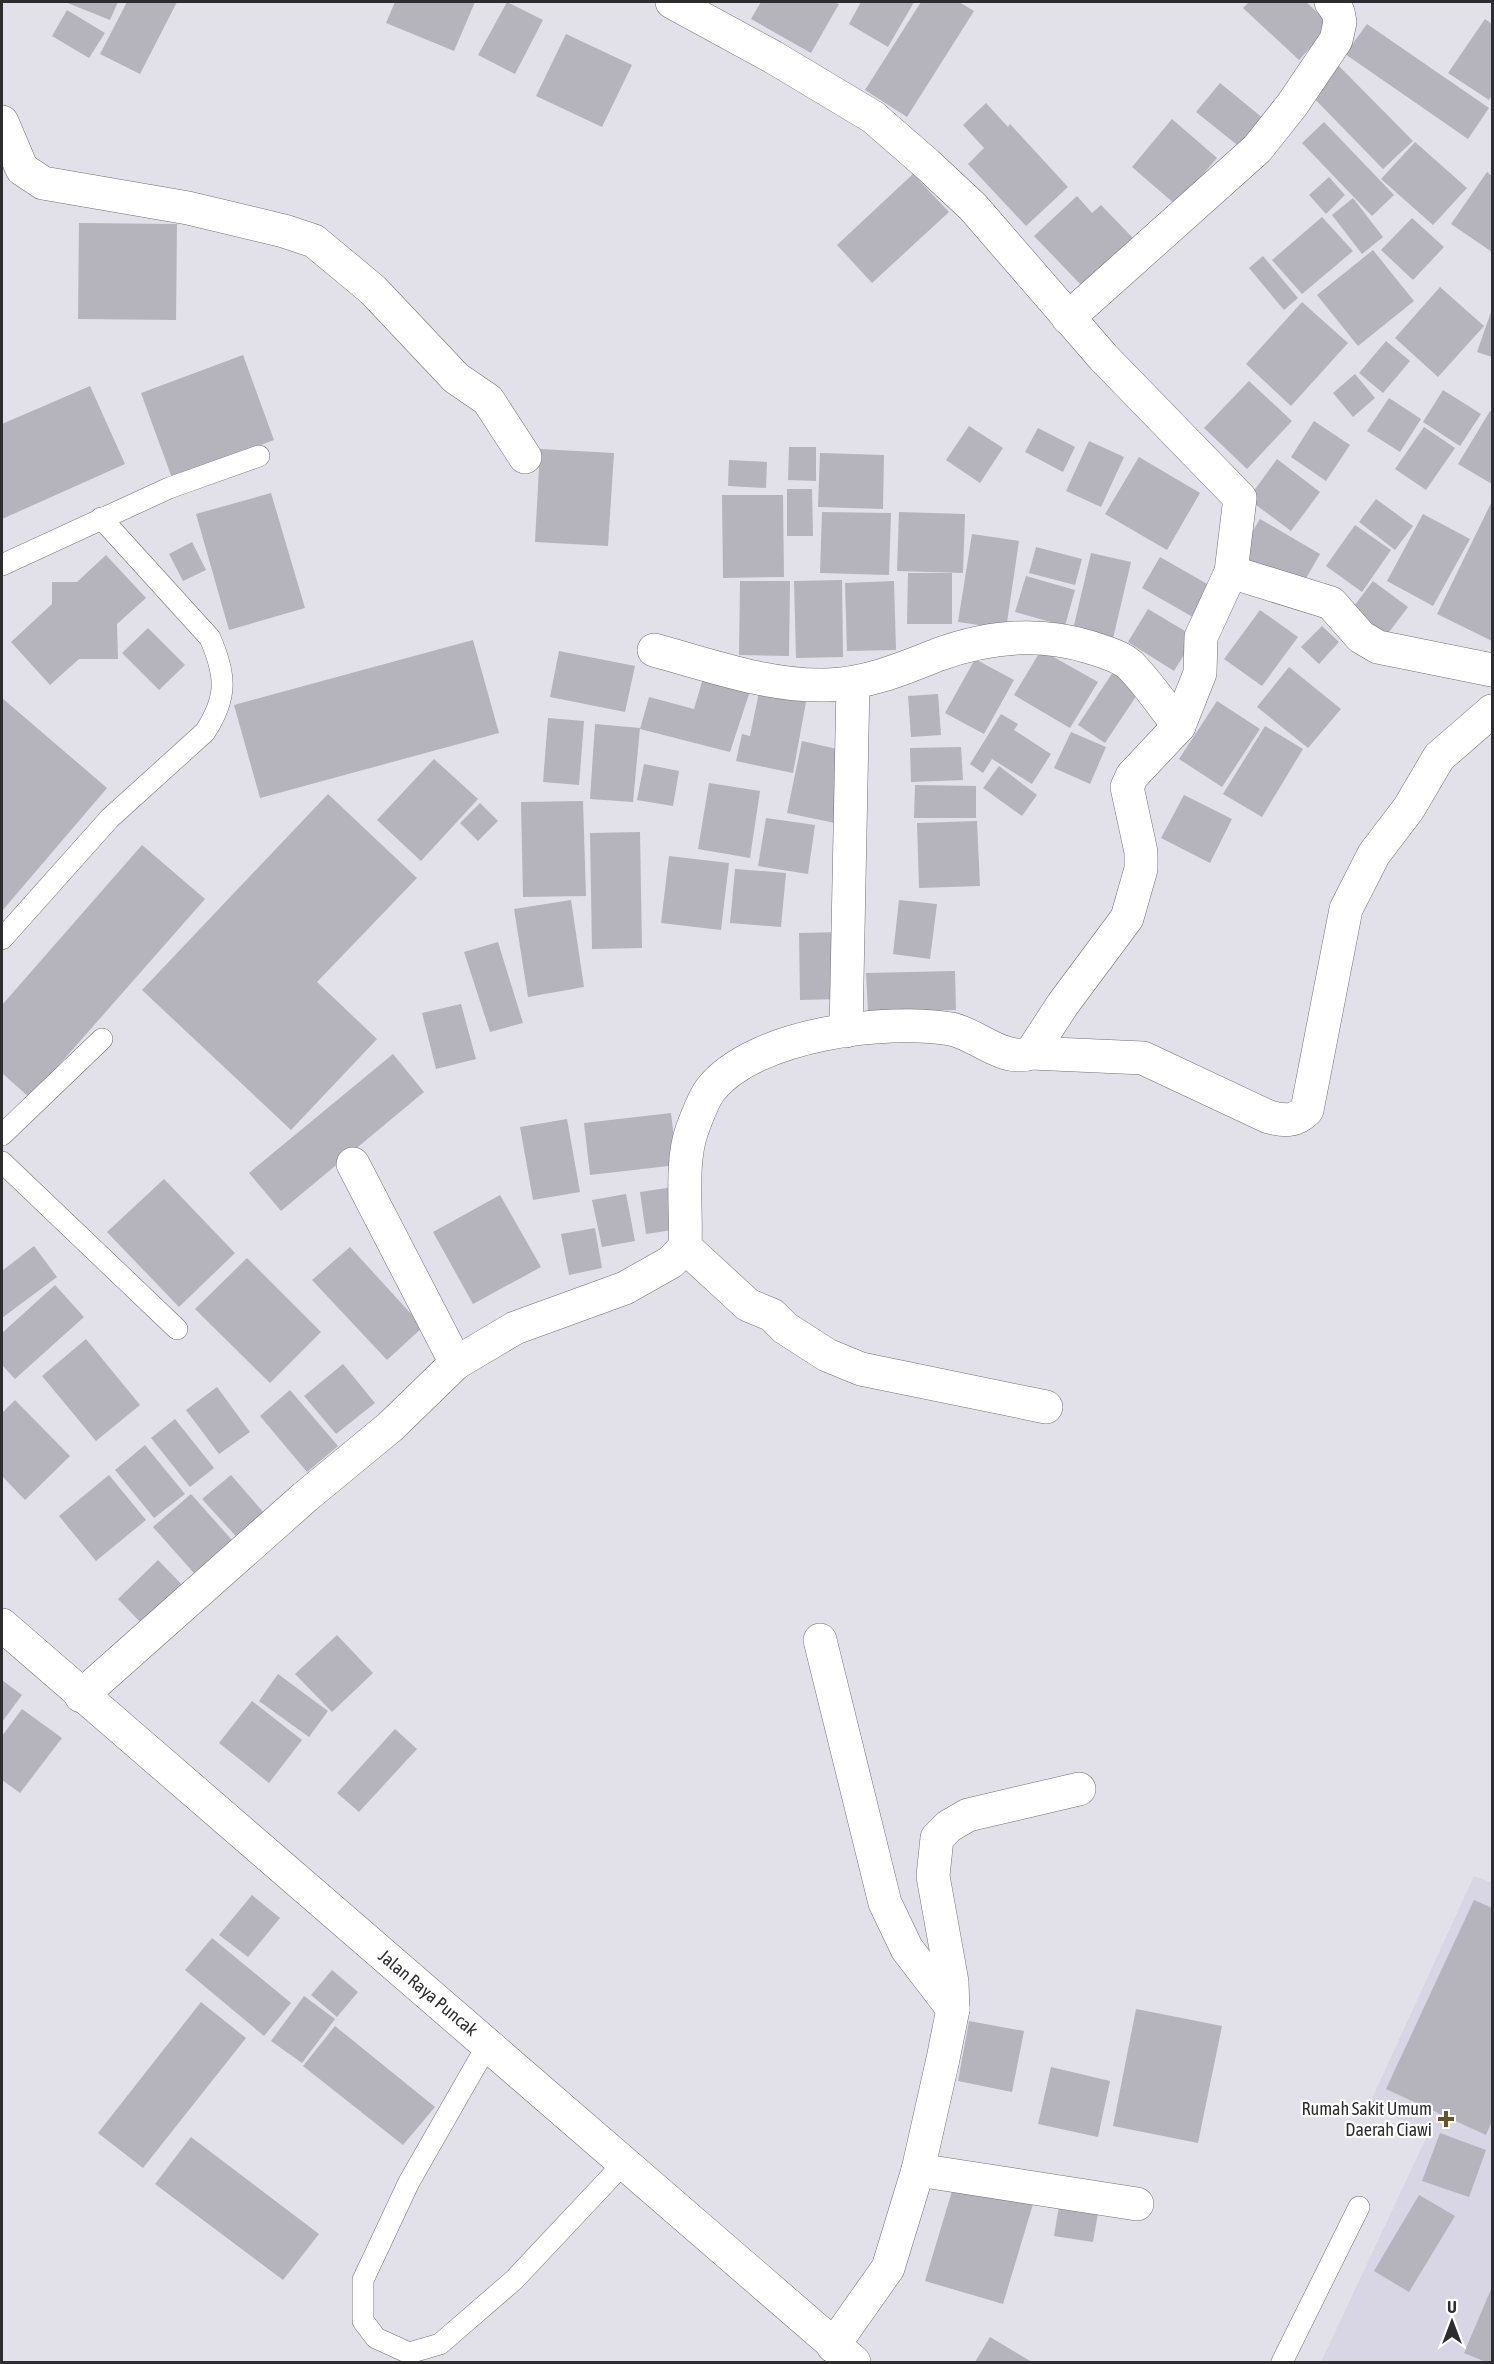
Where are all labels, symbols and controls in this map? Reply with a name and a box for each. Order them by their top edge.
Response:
street label: Jalan Raya Puncak [374,1945,482,2040]
place label: Rumah Sakit Umum Daerah Ciawi [1301,2098,1432,2140]
marker: Rumah Sakit Umum Daerah Ciawi [1437,2110,1455,2128]
north arrow [1422,2292,1482,2352]
text: U [1447,2298,1457,2316]

